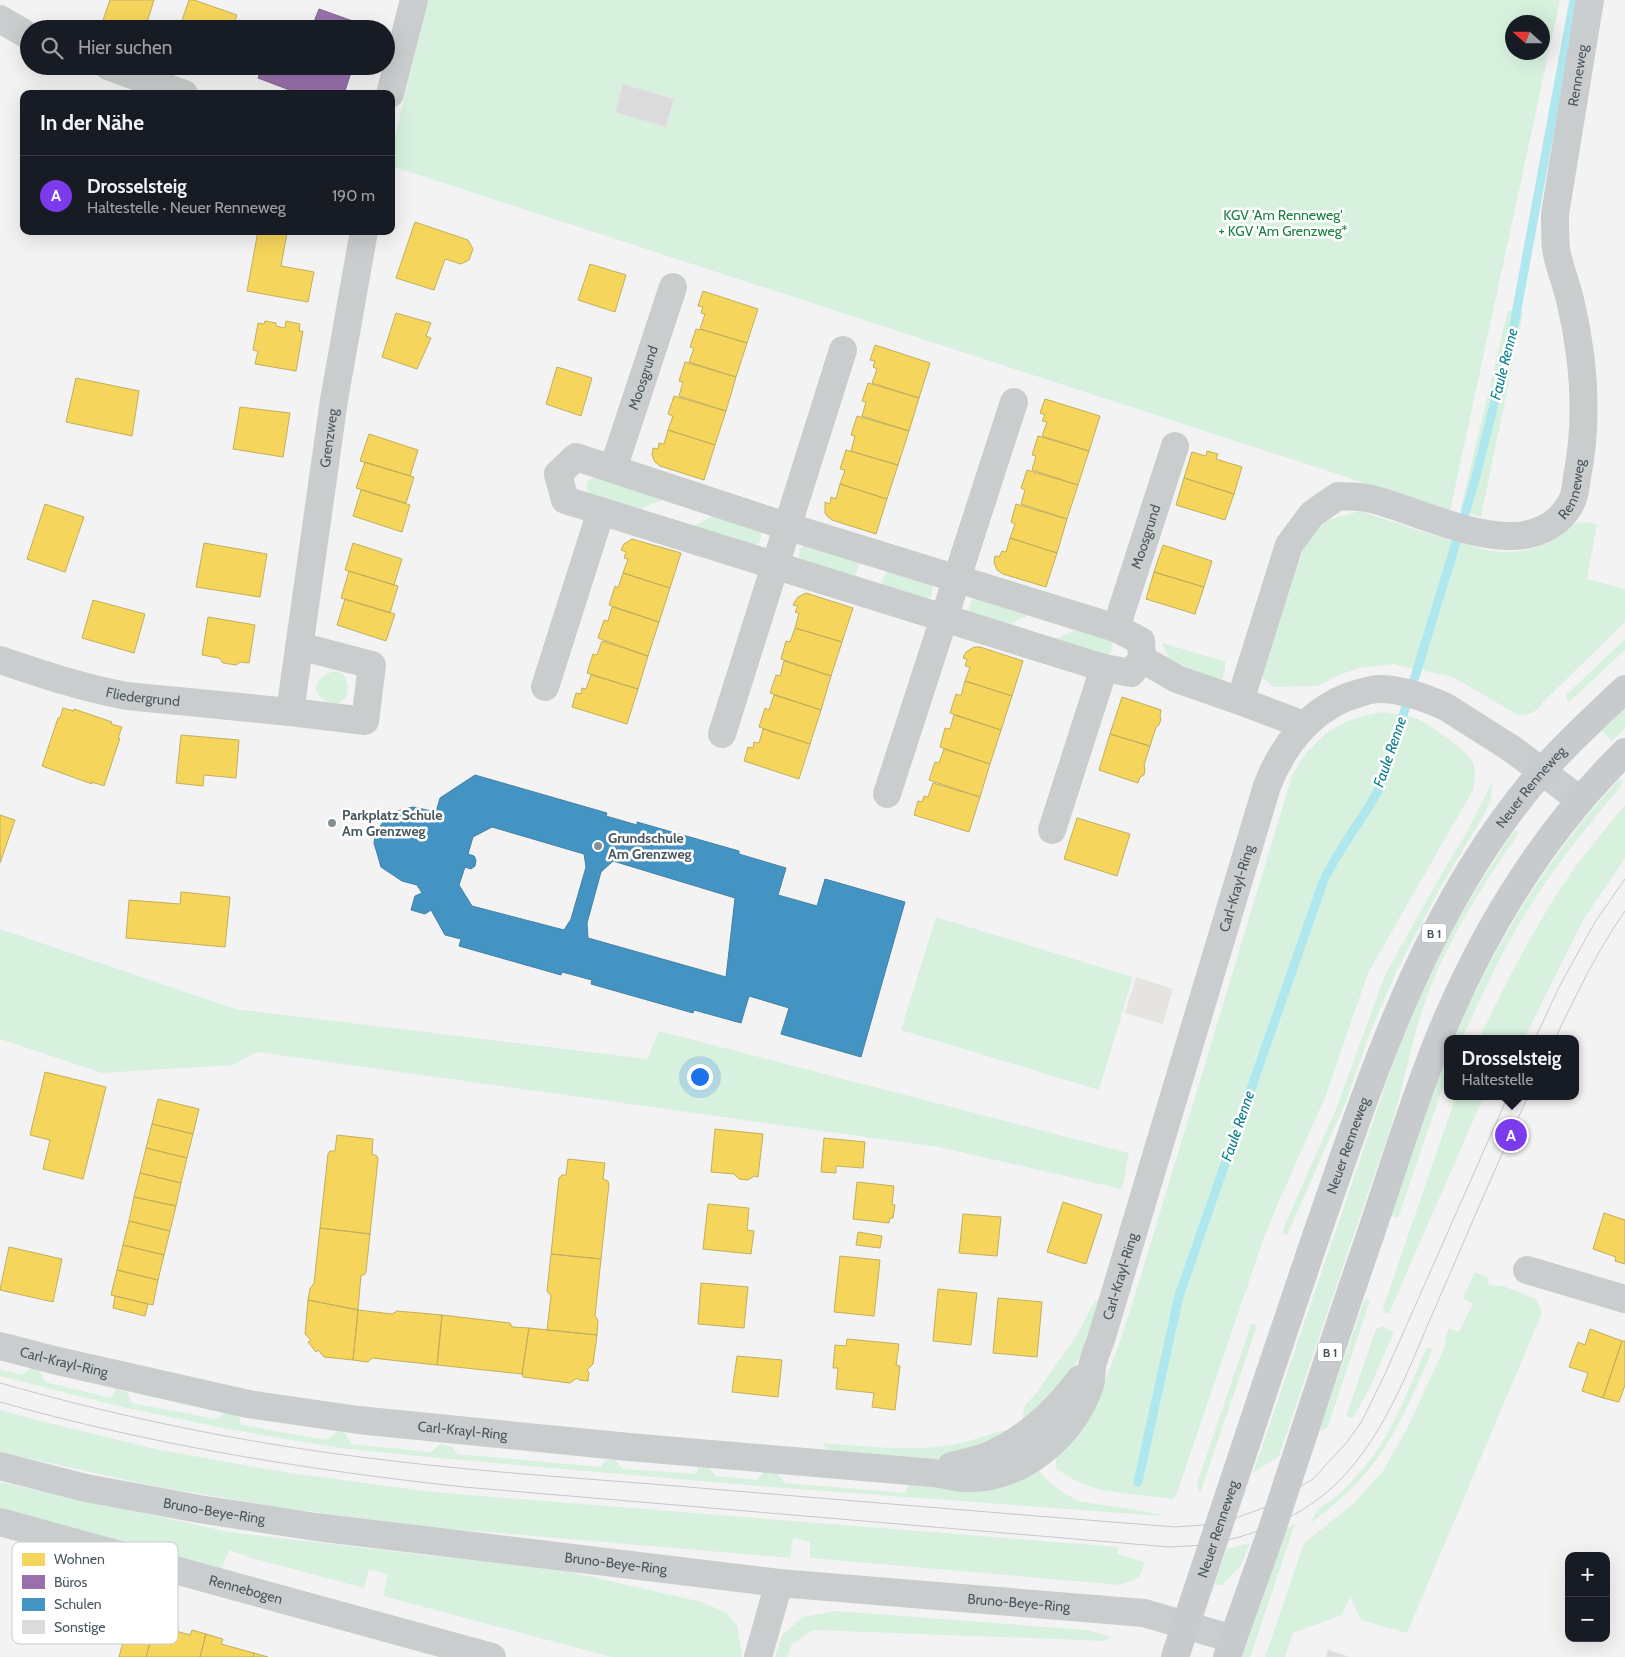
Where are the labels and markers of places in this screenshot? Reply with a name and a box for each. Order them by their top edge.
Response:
place label: Parkplatz Schule Am Grenzweg [342,806,442,840]
marker: Parkplatz Schule Am Grenzweg [326,817,338,829]
place label: Grundschule Am Grenzweg [608,829,692,863]
marker: Grundschule Am Grenzweg [592,840,604,852]
pin: A [1495,1116,1527,1154]

